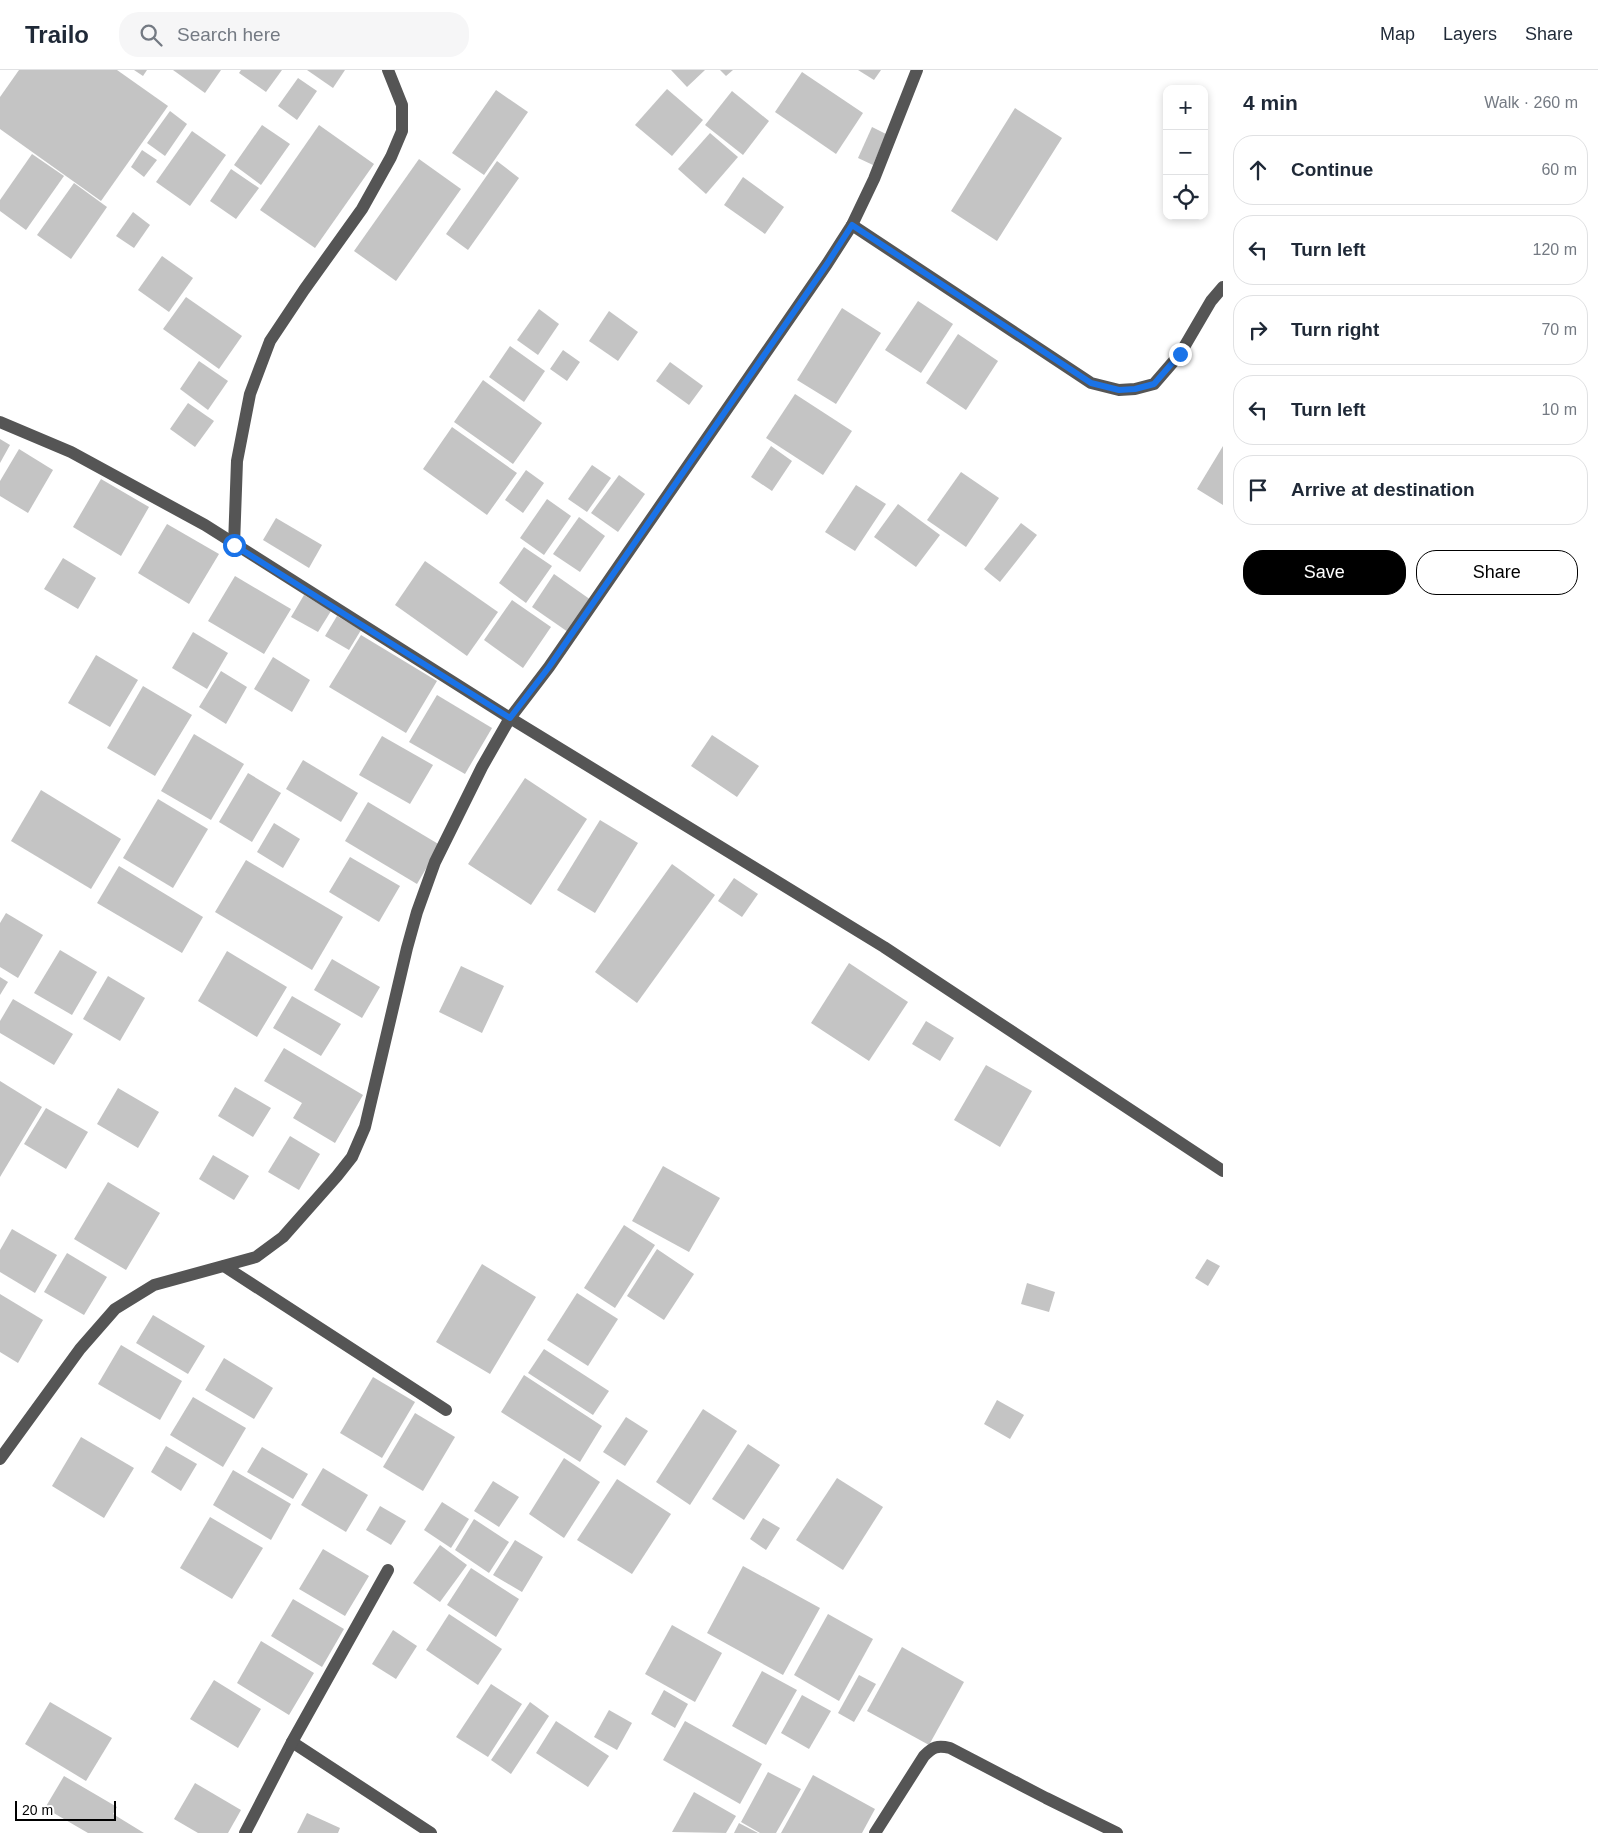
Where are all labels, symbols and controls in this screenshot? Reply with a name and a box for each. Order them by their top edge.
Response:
search box [119,12,469,57]
text: Trailo [25,21,89,48]
icon: search [137,21,165,49]
text: Search here [177,24,281,45]
text: Map [1380,24,1415,44]
text: Layers [1443,24,1497,44]
text: Share [1525,24,1573,44]
map controls [1163,85,1208,220]
button: + [1163,85,1208,130]
text: 4 min [1243,91,1298,114]
text: Walk · 260 m [1484,94,1578,111]
button: − [1163,130,1208,175]
icon: ahead [1244,156,1272,184]
text: Continue [1291,159,1373,180]
text: 60 m [1541,161,1577,178]
button: locate [1163,175,1208,220]
icon: left [1244,236,1272,264]
text: Turn left [1291,239,1366,260]
text: 120 m [1533,241,1577,258]
icon: right [1244,316,1272,344]
text: Turn right [1291,319,1379,340]
text: 70 m [1541,321,1577,338]
route end [1169,343,1192,366]
icon: left [1244,396,1272,424]
text: Turn left [1291,399,1366,420]
text: 10 m [1541,401,1577,418]
icon: arrive [1244,476,1272,504]
text: Arrive at destination [1291,479,1475,500]
route start [223,534,246,557]
button: Save [1243,550,1406,595]
button: Share [1416,550,1578,595]
scale bar [15,1798,116,1821]
text: 20 m [22,1802,53,1818]

